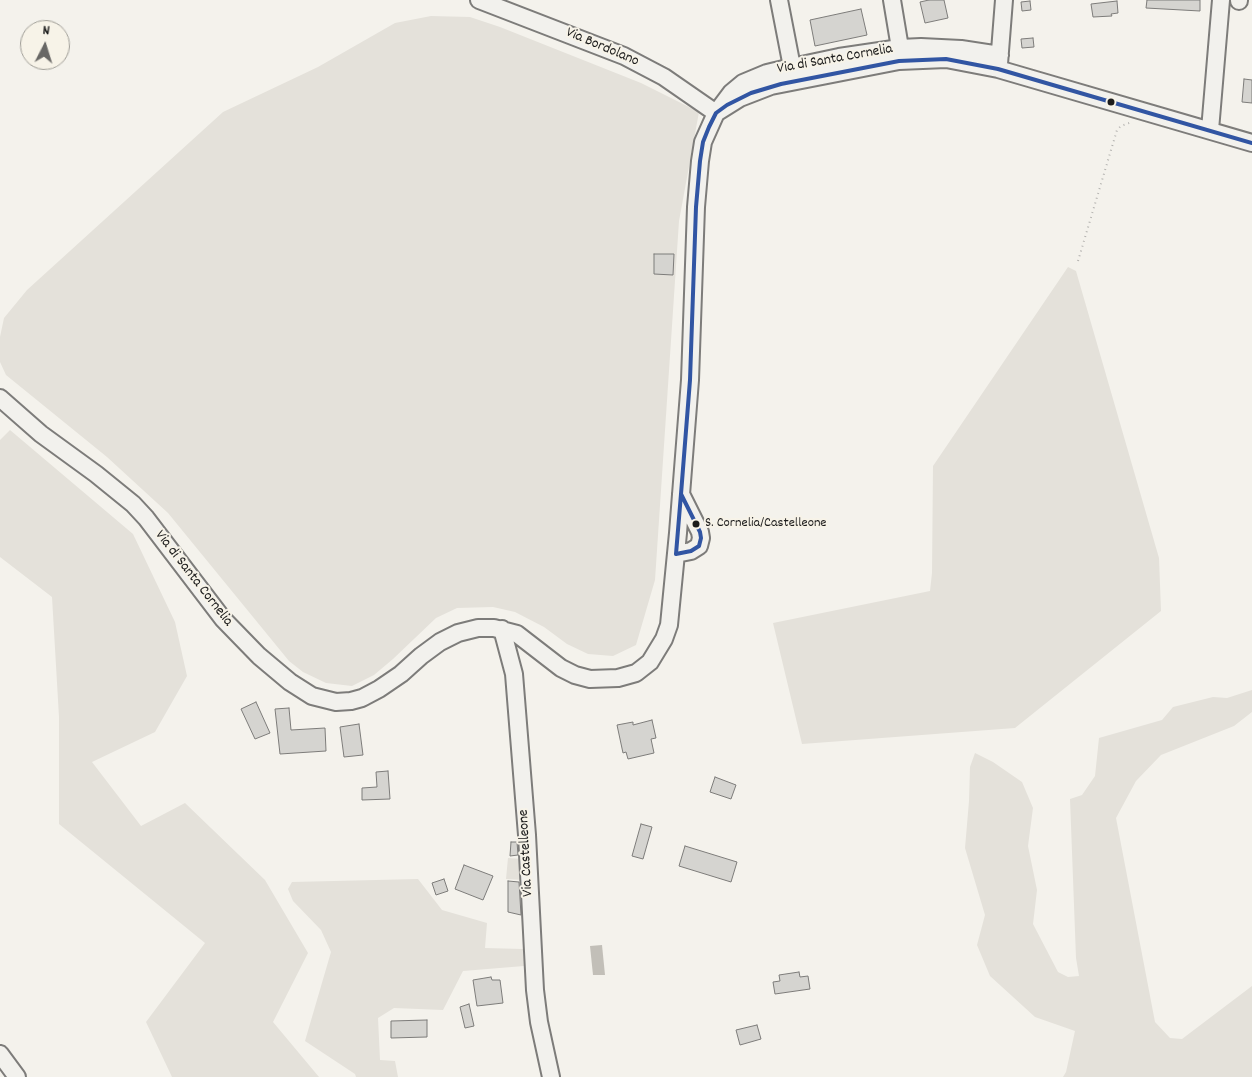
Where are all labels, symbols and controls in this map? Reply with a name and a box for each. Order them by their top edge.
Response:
north arrow [20,20,70,70]
text: N [42,21,51,41]
street label: Via Bordolano [563,25,641,71]
street label: Via di Santa Cornelia [776,41,894,79]
unlabelled marker [1106,97,1116,107]
place label: S. Cornelia/Castelleone [705,516,827,532]
marker: S. Cornelia/Castelleone [691,519,701,529]
street label: Via di Santa Cornelia [150,527,236,631]
street label: Via Castelleone [516,809,538,897]

